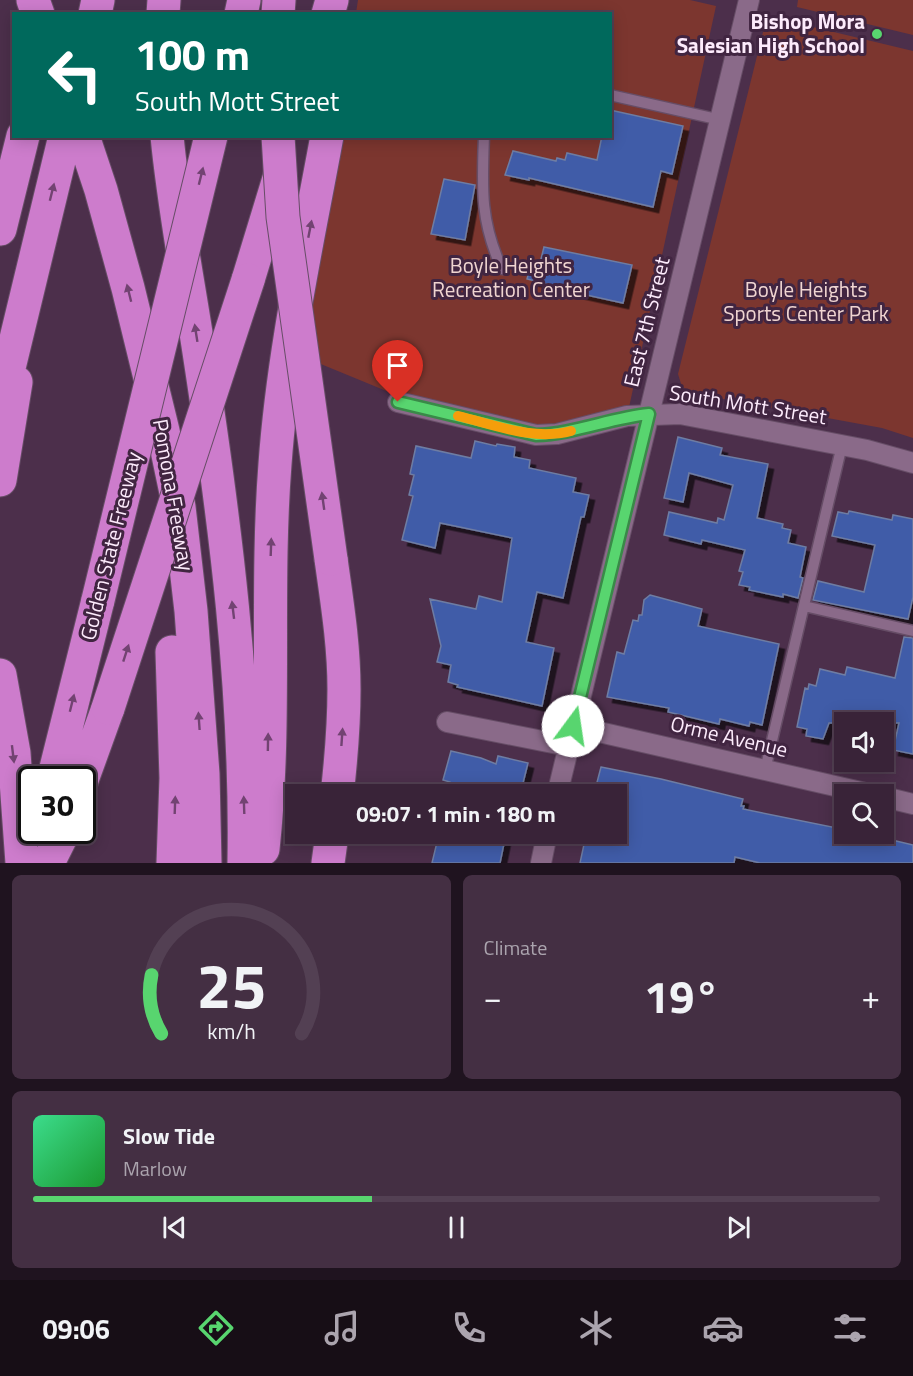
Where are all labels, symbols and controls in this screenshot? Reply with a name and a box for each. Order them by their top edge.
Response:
place label: Bishop Mora Salesian High School [677,5,865,61]
text: 100 m [135,22,250,86]
marker: Bishop Mora Salesian High School [870,27,884,41]
icon: left [36,36,114,114]
text: South Mott Street [135,80,339,121]
one-way arrow [197,167,207,185]
one-way arrow [47,183,57,201]
one-way arrow [306,219,315,238]
park label: Boyle Heights Recreation Center [432,249,590,305]
street label: East 7th Street [614,253,678,390]
park label: Boyle Heights Sports Center Park [723,273,889,329]
one-way arrow [124,284,133,302]
one-way arrow [191,324,200,343]
pin [372,340,423,402]
icon: arrive [381,349,414,382]
street label: South Mott Street [667,376,830,432]
street label: Pomona Freeway [145,416,203,573]
street label: Golden State Freeway [71,448,149,643]
one-way arrow [319,492,328,511]
one-way arrow [267,537,276,556]
one-way arrow [229,600,238,619]
one-way arrow [122,644,132,662]
one-way arrow [68,694,78,712]
position arrow [541,694,605,758]
street label: Orme Avenue [667,707,791,765]
one-way arrow [195,711,204,730]
map controls [834,712,894,844]
button: sound [834,712,894,772]
one-way arrow [337,727,347,746]
one-way arrow [263,732,273,751]
one-way arrow [8,744,18,763]
speed limit sign: 30 [18,766,96,844]
button: search [834,784,894,844]
one-way arrow [171,795,180,814]
one-way arrow [240,795,249,814]
text: 09:07 · 1 min · 180 m [356,797,556,831]
text: Climate [484,932,547,963]
text: 25 [196,937,266,1032]
text: 19° [644,962,720,1030]
text: − [484,972,502,1022]
text: + [862,972,880,1022]
text: km/h [207,1015,256,1047]
text: Slow Tide [123,1119,215,1153]
text: Marlow [123,1153,187,1184]
icon: previous [158,1211,191,1244]
icon: pause [440,1211,473,1244]
icon: next [722,1211,755,1244]
icon: directions [195,1307,237,1349]
icon: music [321,1307,363,1349]
icon: phone [448,1307,490,1349]
icon: climate [575,1307,617,1349]
icon: car [702,1307,744,1349]
icon: filters [829,1307,871,1349]
text: 09:06 [42,1308,110,1349]

